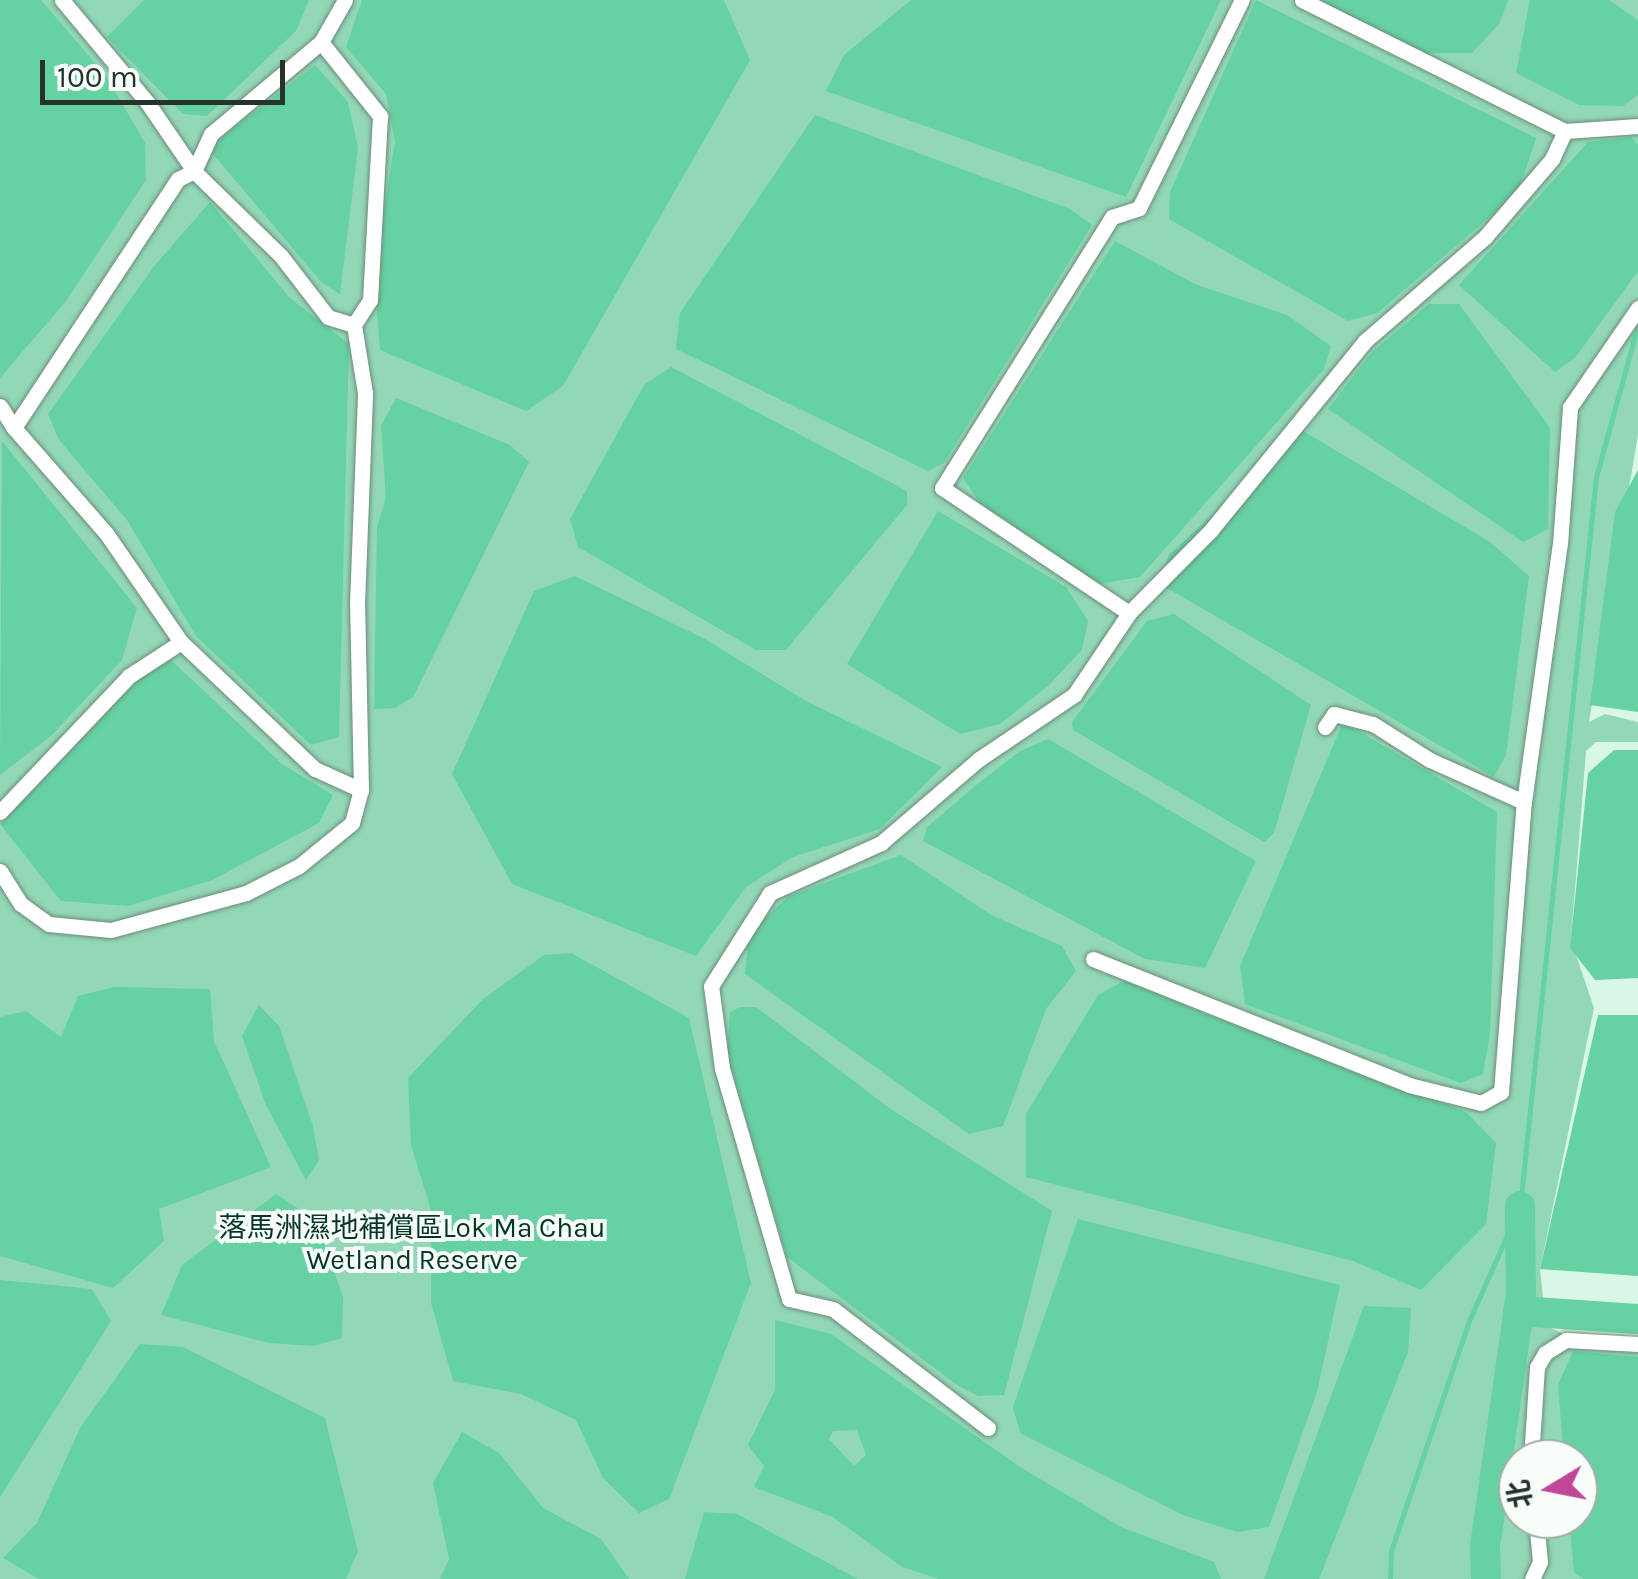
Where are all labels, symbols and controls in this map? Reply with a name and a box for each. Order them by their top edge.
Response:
scale bar [45,40,290,102]
text: 100 m [57,59,138,95]
park label: 落馬洲濕地補償區Lok Ma Chau Wetland Reserve [218,1211,606,1277]
north arrow [1498,1439,1598,1539]
text: 北 [1501,1477,1539,1511]

